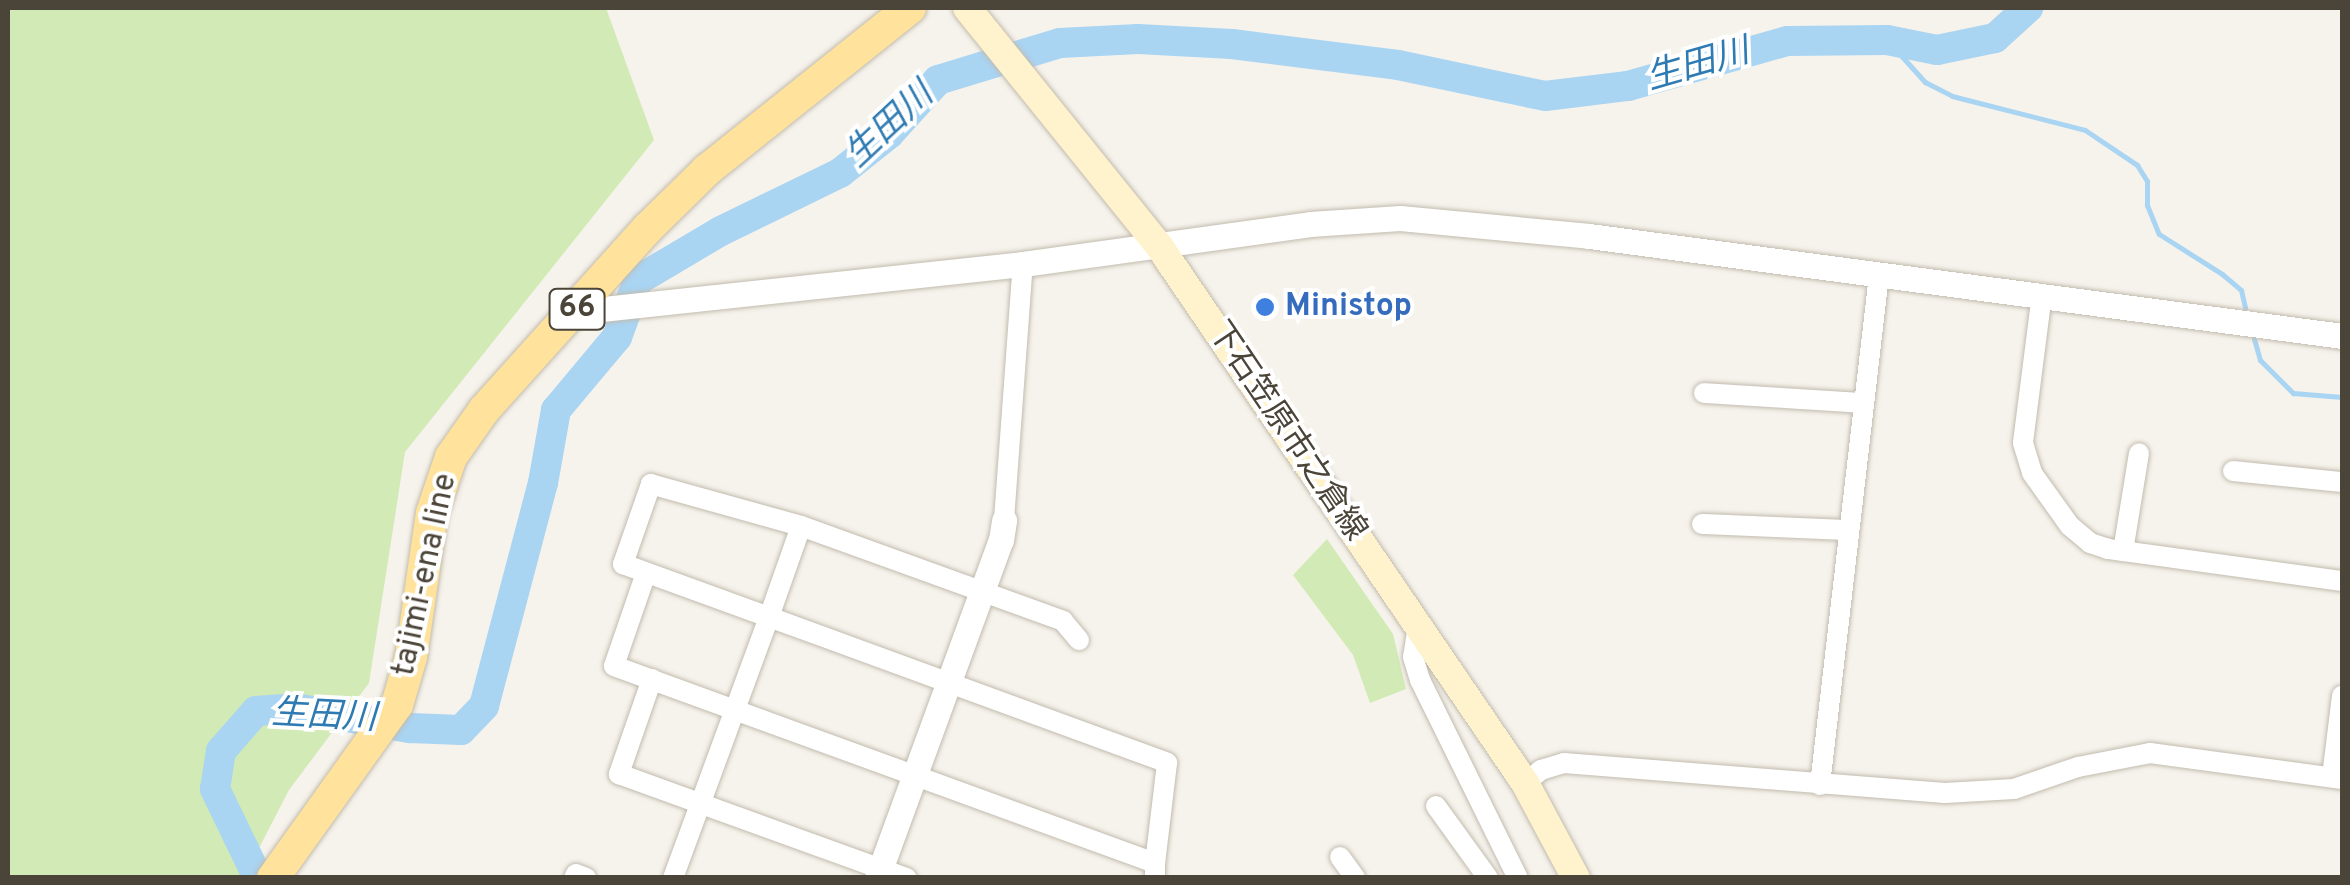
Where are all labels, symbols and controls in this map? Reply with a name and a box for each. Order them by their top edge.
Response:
water label: 生田川 [1642,31,1754,101]
water label: 生田川 [837,75,943,177]
road number: 66 [547,284,607,334]
place label: Ministop [1285,288,1412,326]
marker: Ministop [1254,296,1276,318]
street label: 下石笠原市之倉線 [1199,315,1373,549]
street label: tajimi-ena line [386,470,466,680]
water label: 生田川 [270,693,378,741]

